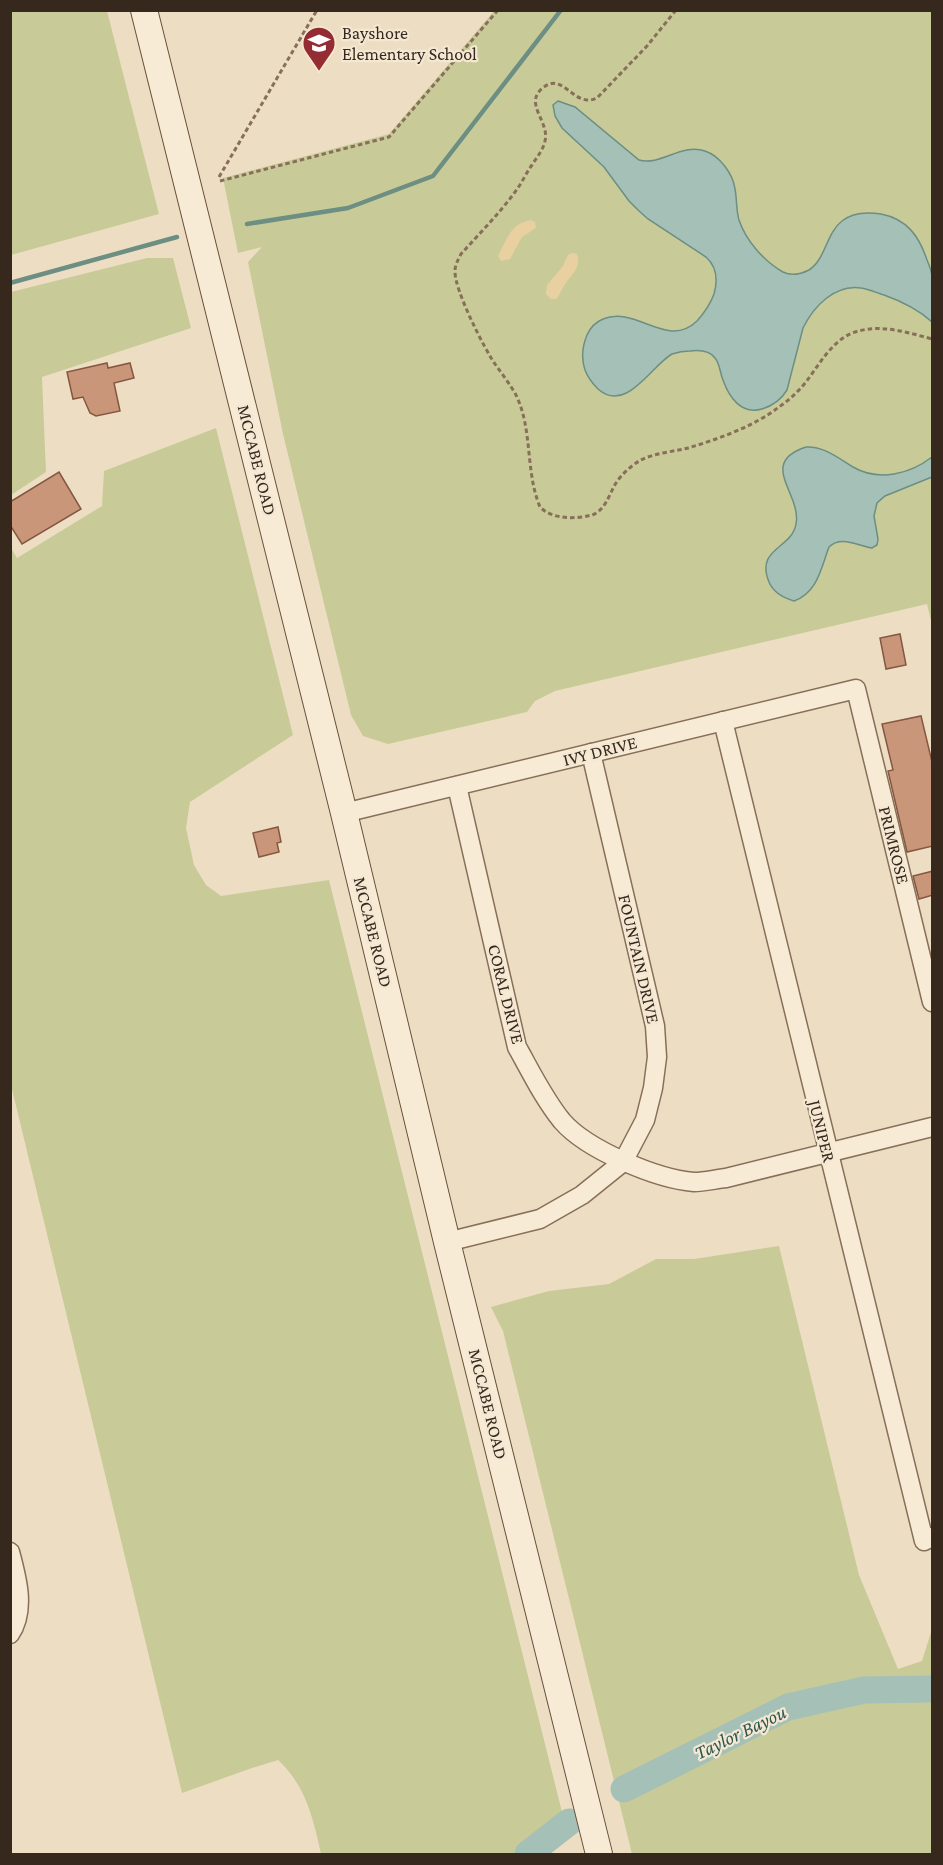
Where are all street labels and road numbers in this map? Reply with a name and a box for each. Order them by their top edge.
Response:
street label: MCCABE ROAD [234,403,280,517]
street label: IVY DRIVE [561,732,639,770]
street label: PRIMROSE [875,804,913,886]
street label: MCCABE ROAD [350,875,396,989]
street label: FOUNTAIN DRIVE [614,892,664,1026]
street label: CORAL DRIVE [484,942,528,1046]
street label: JUNIPER [804,1096,840,1165]
street label: MCCABE ROAD [465,1347,511,1461]

